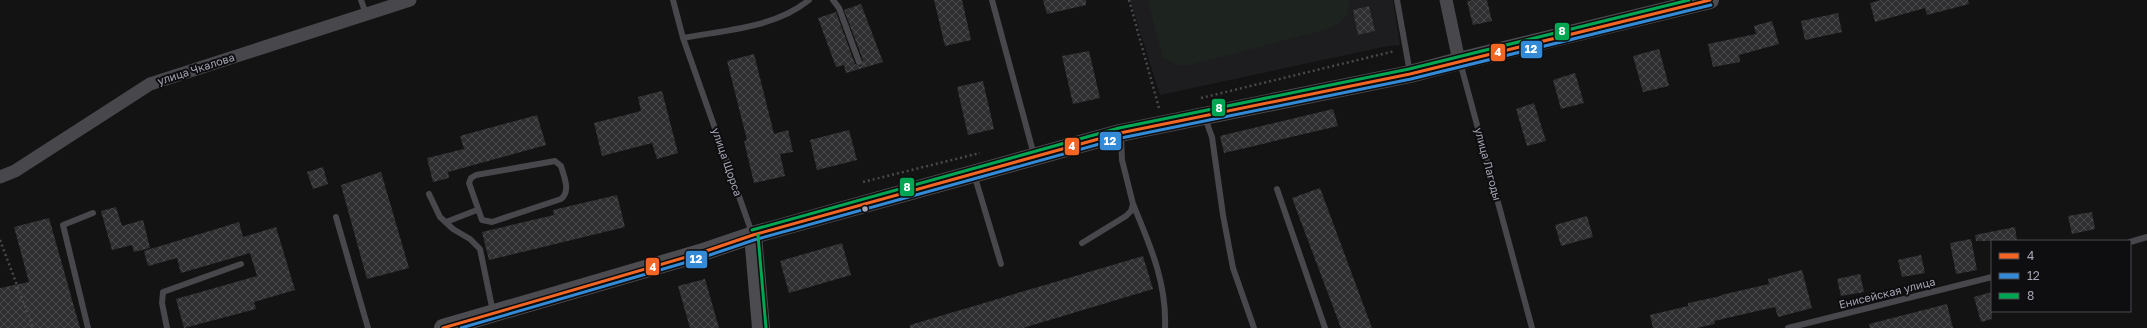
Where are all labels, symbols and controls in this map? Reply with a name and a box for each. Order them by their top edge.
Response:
line badge: 8 [1554,22,1570,41]
text: 8 [1558,24,1566,37]
line badge: 12 [1520,40,1543,59]
text: 12 [1525,42,1537,55]
line badge: 4 [1490,43,1506,62]
text: 4 [1495,45,1502,58]
street label: улица Чкалова [156,50,236,87]
line badge: 8 [1211,98,1226,117]
text: 8 [1215,101,1223,114]
street label: улица Щорса [710,126,745,198]
street label: улица Лагоды [1472,126,1504,202]
line badge: 12 [1099,131,1122,151]
text: 12 [1104,134,1116,147]
line badge: 4 [1064,137,1080,156]
text: 4 [1069,139,1076,152]
line badge: 8 [899,177,915,197]
text: 8 [903,180,911,193]
unlabelled marker [860,204,870,214]
legend [1991,240,2131,312]
text: 4 [2027,248,2034,263]
line badge: 12 [685,250,708,269]
text: 12 [690,252,702,265]
line badge: 4 [645,257,660,276]
text: 4 [650,260,657,273]
text: 12 [2027,268,2040,283]
street label: Енисейская улица [1837,274,1936,311]
text: 8 [2027,288,2034,303]

